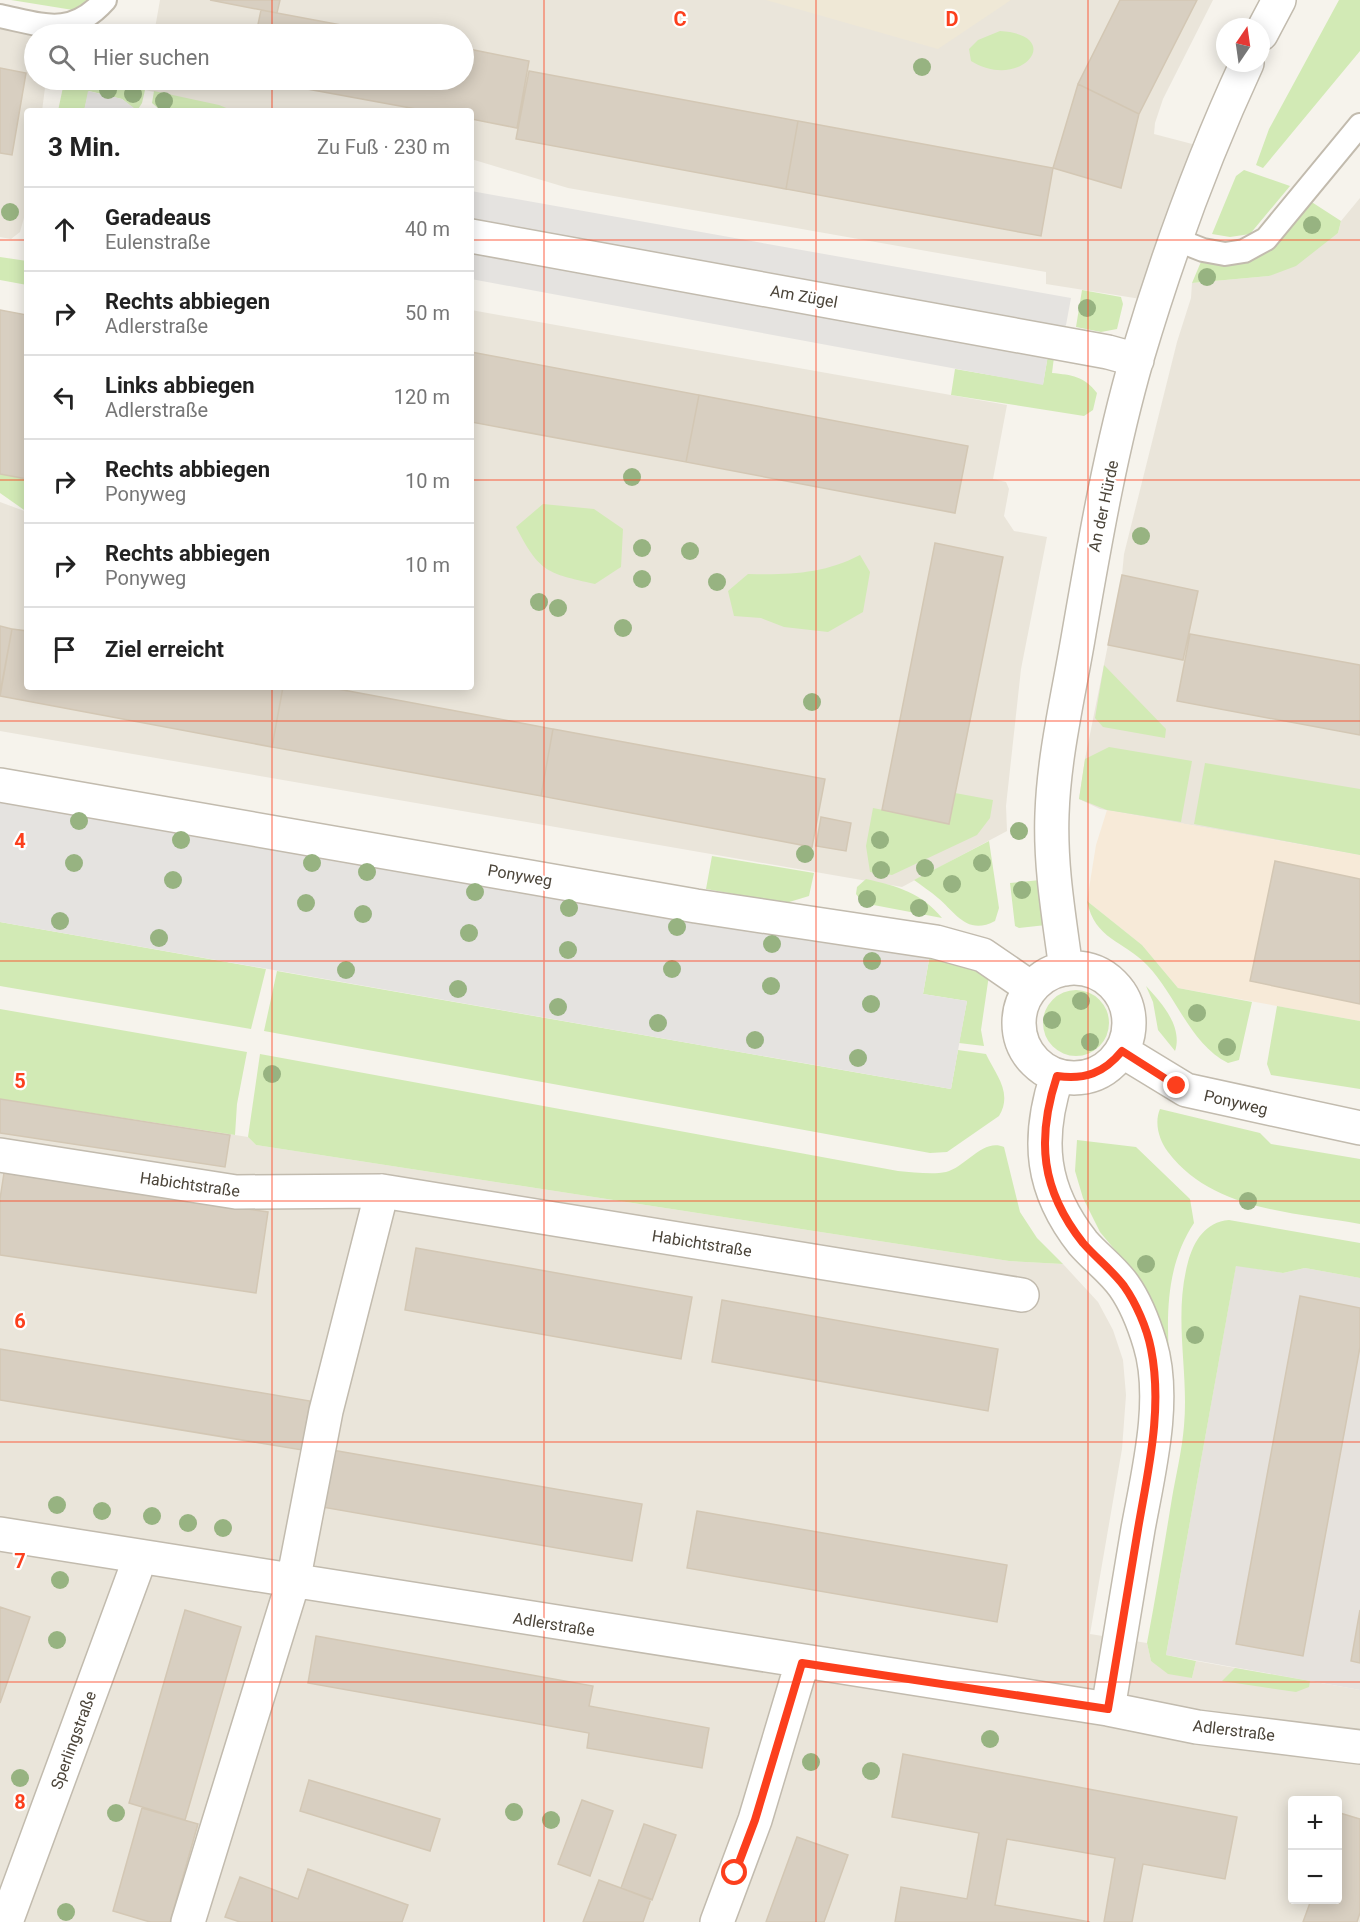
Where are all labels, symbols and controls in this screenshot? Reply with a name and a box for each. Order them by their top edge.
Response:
text: C [673,7,687,31]
text: D [946,7,959,31]
north arrow [1216,18,1270,72]
search box [24,24,474,90]
icon: search [45,41,78,74]
text: Hier suchen [93,45,210,70]
text: 3 Min. [48,132,121,162]
text: Zu Fuß · 230 m [317,135,450,159]
text: Geradeaus [105,205,211,230]
icon: ahead [48,213,81,246]
text: 40 m [405,217,450,241]
text: Eulenstraße [105,230,210,254]
street label: Am Zügel [769,281,839,312]
text: Rechts abbiegen [105,289,270,314]
icon: right [48,297,81,330]
text: 50 m [405,301,450,325]
text: Adlerstraße [105,314,208,338]
text: Links abbiegen [105,373,255,398]
icon: left [48,381,81,414]
text: 120 m [394,385,450,409]
text: Adlerstraße [105,398,208,422]
text: Rechts abbiegen [105,457,270,482]
street label: An der Hürde [1085,459,1122,554]
icon: right [48,465,81,498]
text: 10 m [405,469,450,493]
text: Ponyweg [105,482,186,506]
text: Rechts abbiegen [105,541,270,566]
icon: right [48,549,81,582]
text: 10 m [405,553,450,577]
text: Ponyweg [105,566,186,590]
icon: arrive [48,633,81,666]
text: Ziel erreicht [105,637,224,662]
text: 4 [14,829,26,853]
street label: Ponyweg [486,860,554,890]
text: 5 [14,1069,26,1093]
route end [1163,1072,1189,1098]
street label: Ponyweg [1202,1086,1270,1119]
street label: Habichtstraße [139,1168,241,1201]
street label: Habichtstraße [651,1226,753,1261]
text: 6 [14,1309,26,1333]
text: 7 [14,1549,26,1573]
street label: Adlerstraße [512,1609,596,1640]
street label: Sperlingstraße [47,1688,100,1792]
street label: Adlerstraße [1192,1716,1276,1745]
text: 8 [14,1790,26,1814]
map controls [1288,1796,1342,1904]
button: + [1288,1796,1342,1850]
button: − [1288,1850,1342,1904]
route start [721,1859,747,1885]

